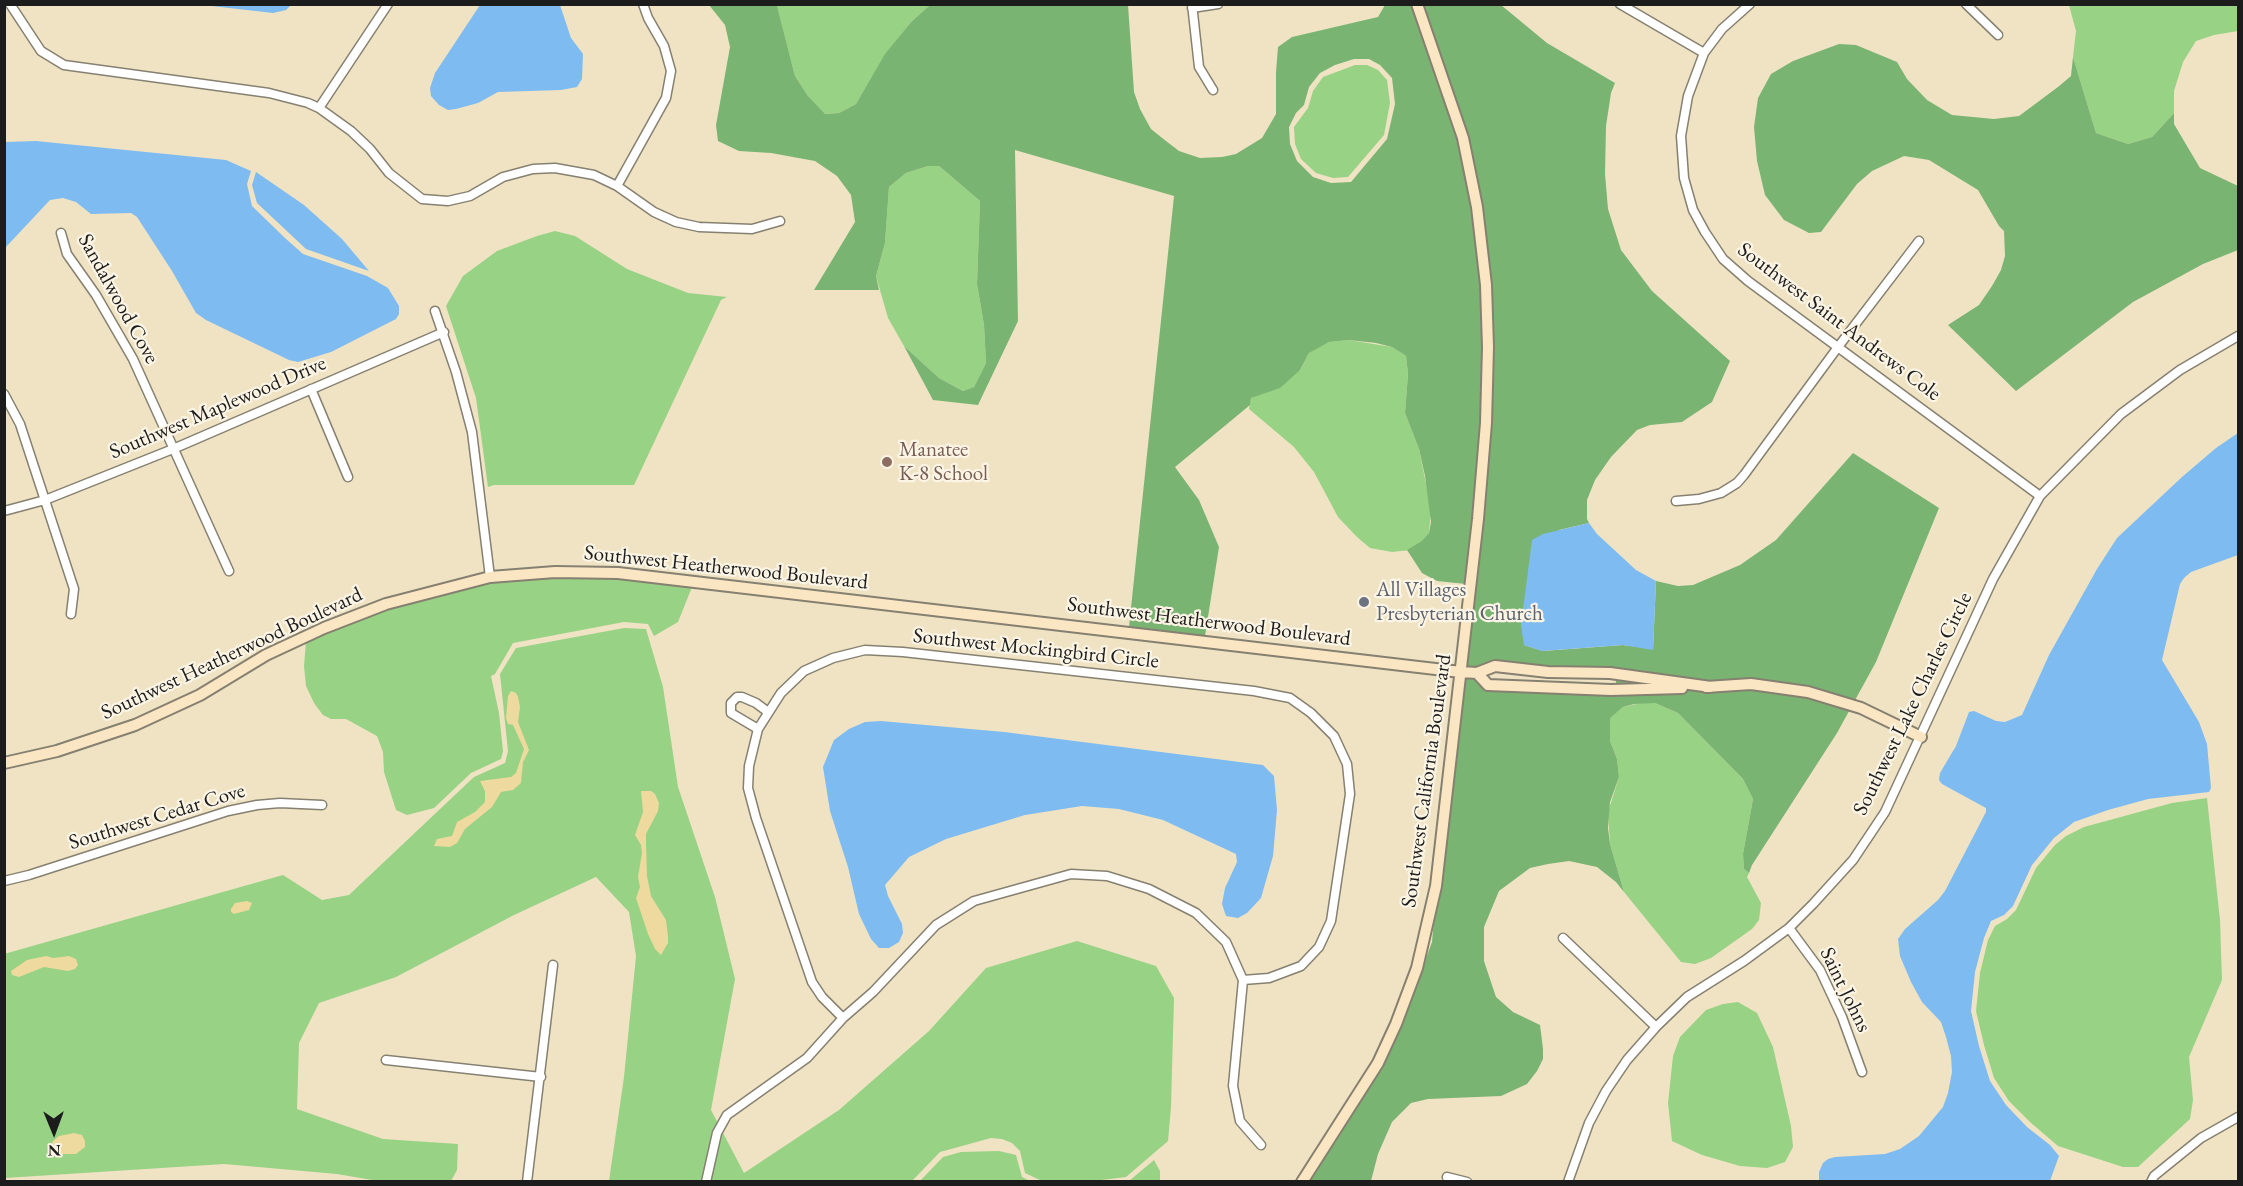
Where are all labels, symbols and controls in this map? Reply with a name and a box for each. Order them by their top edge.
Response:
street label: Sandalwood Cove [72,230,164,368]
street label: Southwest Saint Andrews Cole [1732,237,1946,407]
street label: Southwest Maplewood Drive [106,351,330,465]
place label: Manatee K-8 School [899,437,988,487]
marker: Manatee K-8 School [880,455,894,469]
street label: Southwest Heatherwood Boulevard [583,541,869,595]
place label: All Villages Presbyterian Church [1376,577,1543,627]
street label: Southwest Heatherwood Boulevard [97,582,367,726]
street label: Southwest Lake Charles Circle [1848,588,1978,820]
street label: Southwest Heatherwood Boulevard [1066,592,1352,652]
marker: All Villages Presbyterian Church [1357,595,1371,609]
street label: Southwest Mockingbird Circle [912,624,1160,674]
street label: Southwest California Boulevard [1397,653,1457,909]
street label: Southwest Cedar Cove [66,778,248,856]
street label: Saint Johns [1814,944,1876,1036]
north arrow [24,1102,84,1162]
text: N [48,1140,61,1161]

